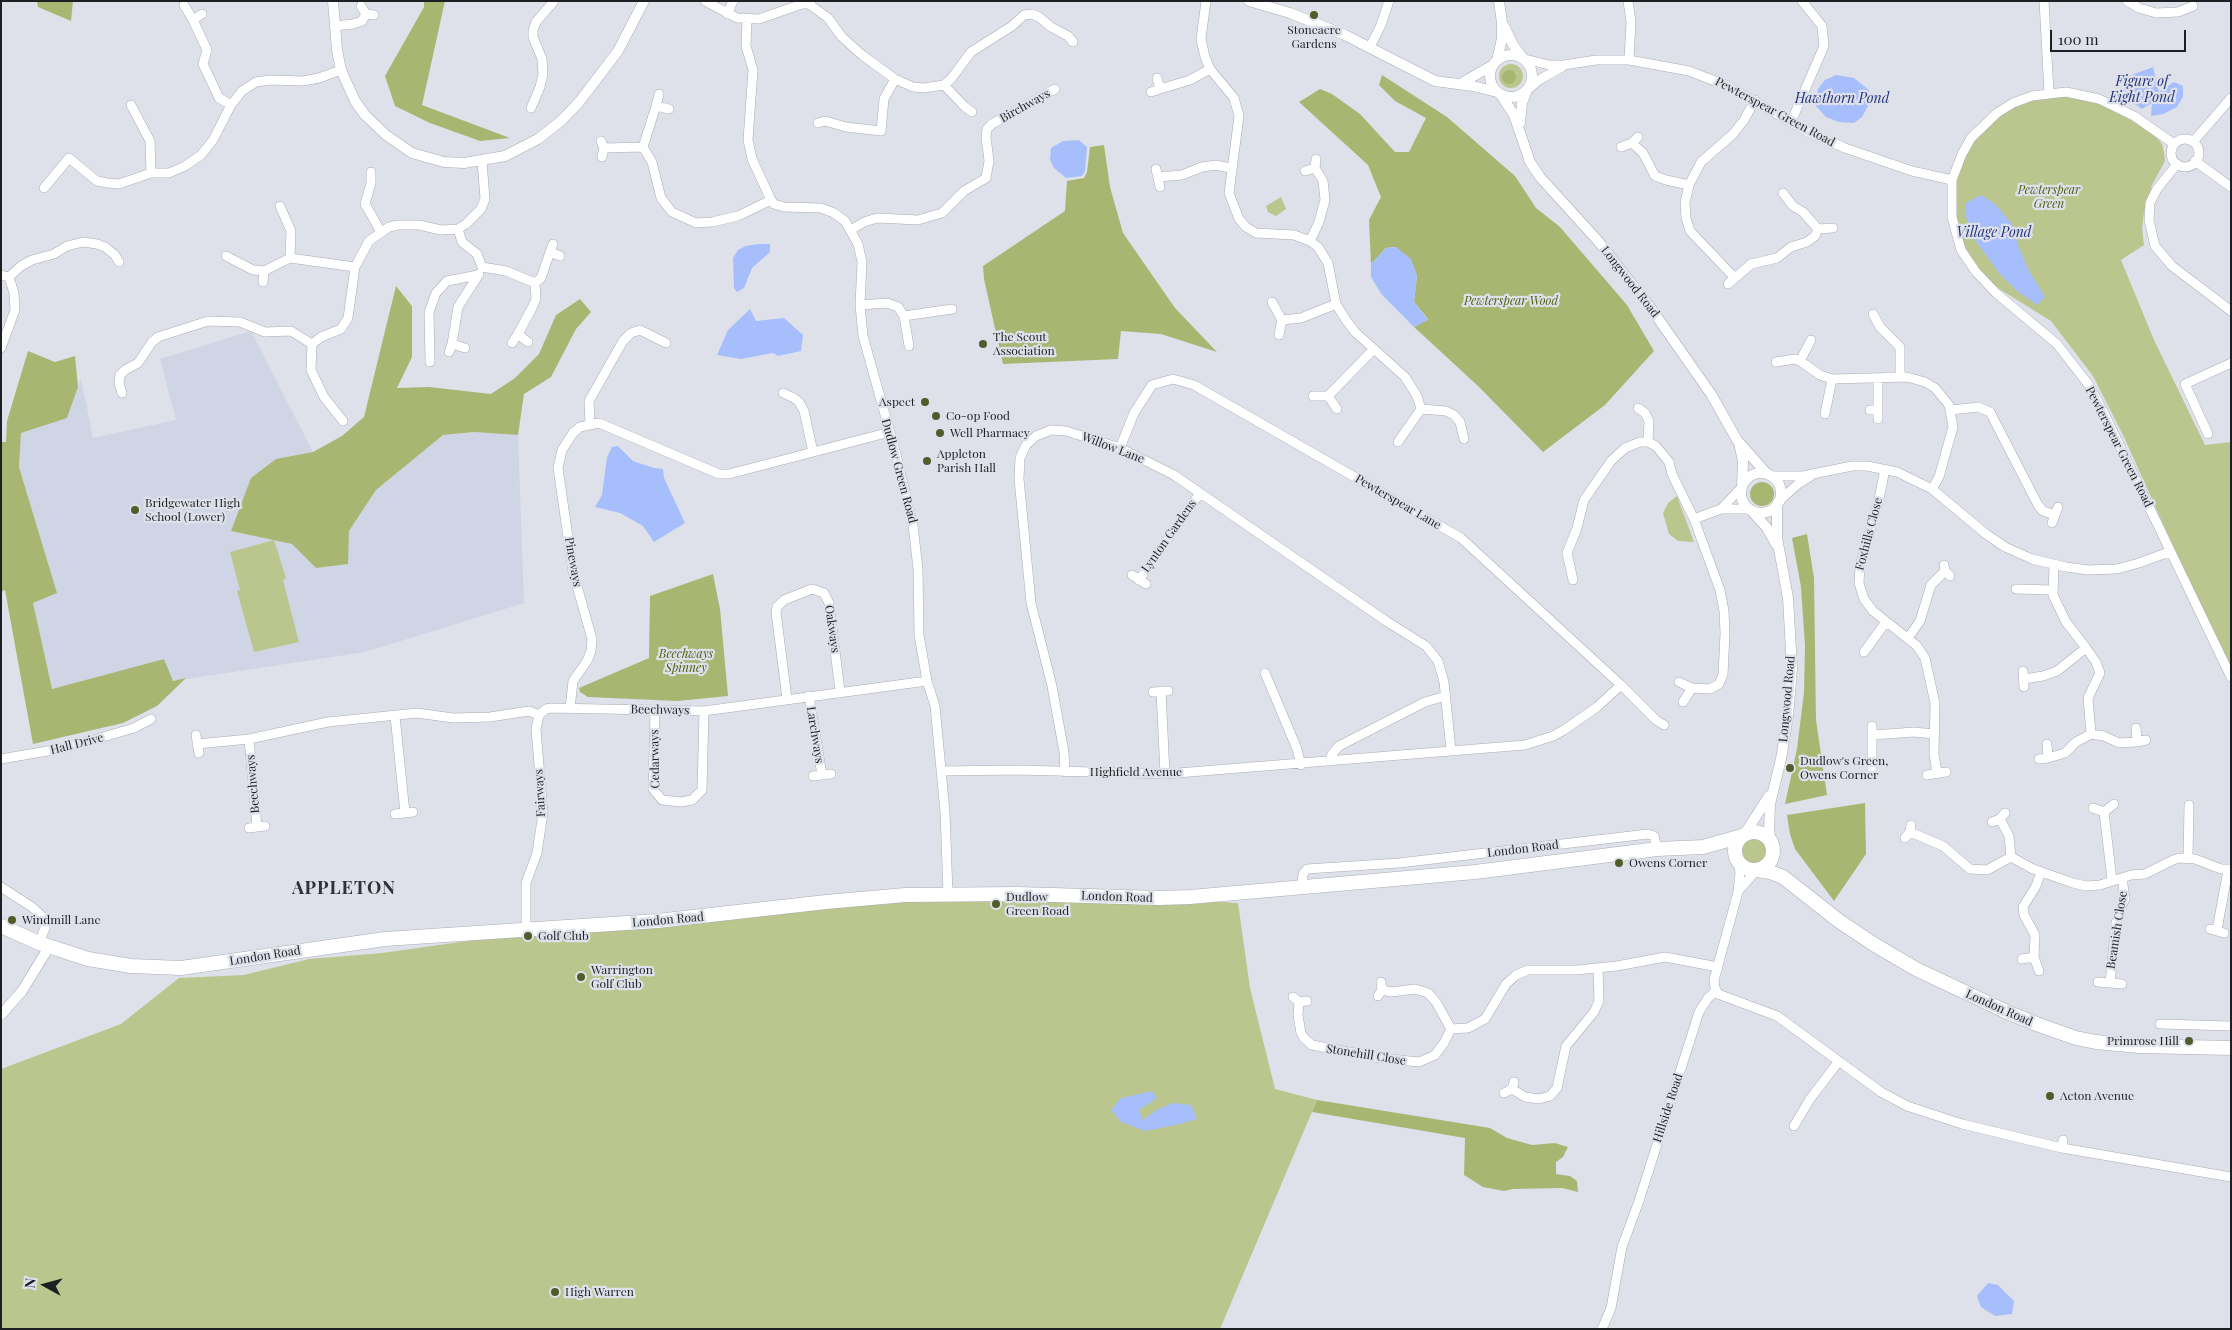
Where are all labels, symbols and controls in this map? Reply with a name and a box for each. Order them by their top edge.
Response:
marker: Stoneacre Gardens [1308,9,1320,21]
scale bar [2052,20,2188,52]
place label: Stoneacre Gardens [1287,23,1341,51]
text: 100 m [2058,29,2099,49]
street label: Pewterspear Green Road [1713,74,1837,150]
water label: Figure of Eight Pond [2109,74,2175,106]
street label: Birchways [997,86,1053,126]
water label: Hawthorn Pond [1795,91,1889,107]
park label: Pewterspear Green [2018,183,2080,211]
water label: Village Pond [1957,225,2031,241]
street label: Longwood Road [1598,244,1662,320]
park label: Pewterspear Wood [1464,294,1558,308]
place label: The Scout Association [993,330,1055,358]
marker: The Scout Association [977,338,989,350]
street label: Pewterspear Green Road [2082,384,2156,510]
place label: Aspect [879,395,915,409]
marker: Aspect [919,396,931,408]
place label: Co-op Food [946,409,1010,423]
marker: Co-op Food [930,410,942,422]
street label: Dudlow Green Road [878,417,920,525]
place label: Well Pharmacy [950,426,1030,440]
marker: Well Pharmacy [934,427,946,439]
street label: Willow Lane [1080,429,1146,467]
place label: Appleton Parish Hall [937,447,996,475]
marker: Appleton Parish Hall [921,455,933,467]
street label: Pewterspear Lane [1352,472,1444,532]
place label: Bridgewater High School (Lower) [145,496,240,524]
street label: Foxhills Close [1852,496,1886,572]
street label: Lynton Gardens [1139,497,1199,575]
marker: Bridgewater High School (Lower) [129,504,141,516]
street label: Pineways [562,536,584,588]
street label: Oakways [822,604,842,654]
park label: Beechways Spinney [659,647,713,675]
street label: Longwood Road [1776,655,1798,743]
street label: Beechways [630,702,690,718]
street label: Larchways [803,706,827,764]
street label: Cedarways [647,729,663,789]
street label: Hall Drive [49,730,105,758]
street label: Beechways [243,754,263,814]
place label: Dudlow's Green, Owens Corner [1800,754,1888,782]
marker: Dudlow's Green, Owens Corner [1784,762,1796,774]
street label: Highfield Avenue [1090,765,1182,779]
street label: Fairways [532,769,548,817]
street label: London Road [1486,837,1560,861]
place label: Owens Corner [1629,856,1707,870]
marker: Owens Corner [1613,857,1625,869]
district label: APPLETON [291,877,397,899]
street label: London Road [1081,889,1153,905]
place label: Dudlow Green Road [1006,890,1069,918]
street label: Beamish Close [2104,890,2130,970]
marker: Dudlow Green Road [990,898,1002,910]
street label: London Road [632,910,704,930]
place label: Windmill Lane [22,913,101,927]
marker: Windmill Lane [6,914,18,926]
place label: Golf Club [538,929,589,943]
marker: Golf Club [522,930,534,942]
street label: London Road [228,943,302,969]
place label: Warrington Golf Club [591,963,653,991]
marker: Warrington Golf Club [575,971,587,983]
street label: London Road [1963,987,2035,1029]
place label: Primrose Hill [2107,1034,2179,1048]
marker: Primrose Hill [2183,1035,2195,1047]
street label: Stonehill Close [1325,1042,1407,1068]
street label: Hillside Road [1650,1072,1686,1144]
place label: Acton Avenue [2060,1089,2134,1103]
marker: Acton Avenue [2044,1090,2056,1102]
north arrow [20,1260,70,1310]
text: N [20,1277,40,1289]
place label: High Warren [565,1285,634,1299]
marker: High Warren [549,1286,561,1298]

